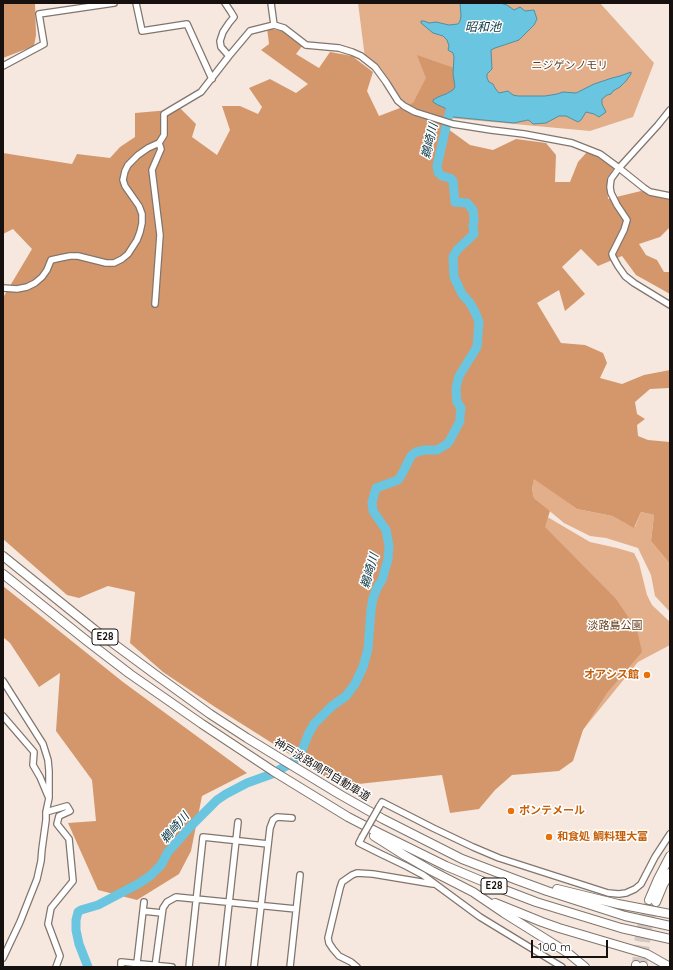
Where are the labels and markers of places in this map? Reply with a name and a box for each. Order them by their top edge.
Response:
place label: オアシス館 [584,668,639,682]
marker: オアシス館 [642,670,652,680]
place label: ポンテメール [519,804,585,818]
marker: ポンテメール [506,806,516,816]
place label: 和食処 鯛料理大富 [557,830,648,844]
marker: 和食処 鯛料理大富 [544,832,554,842]

